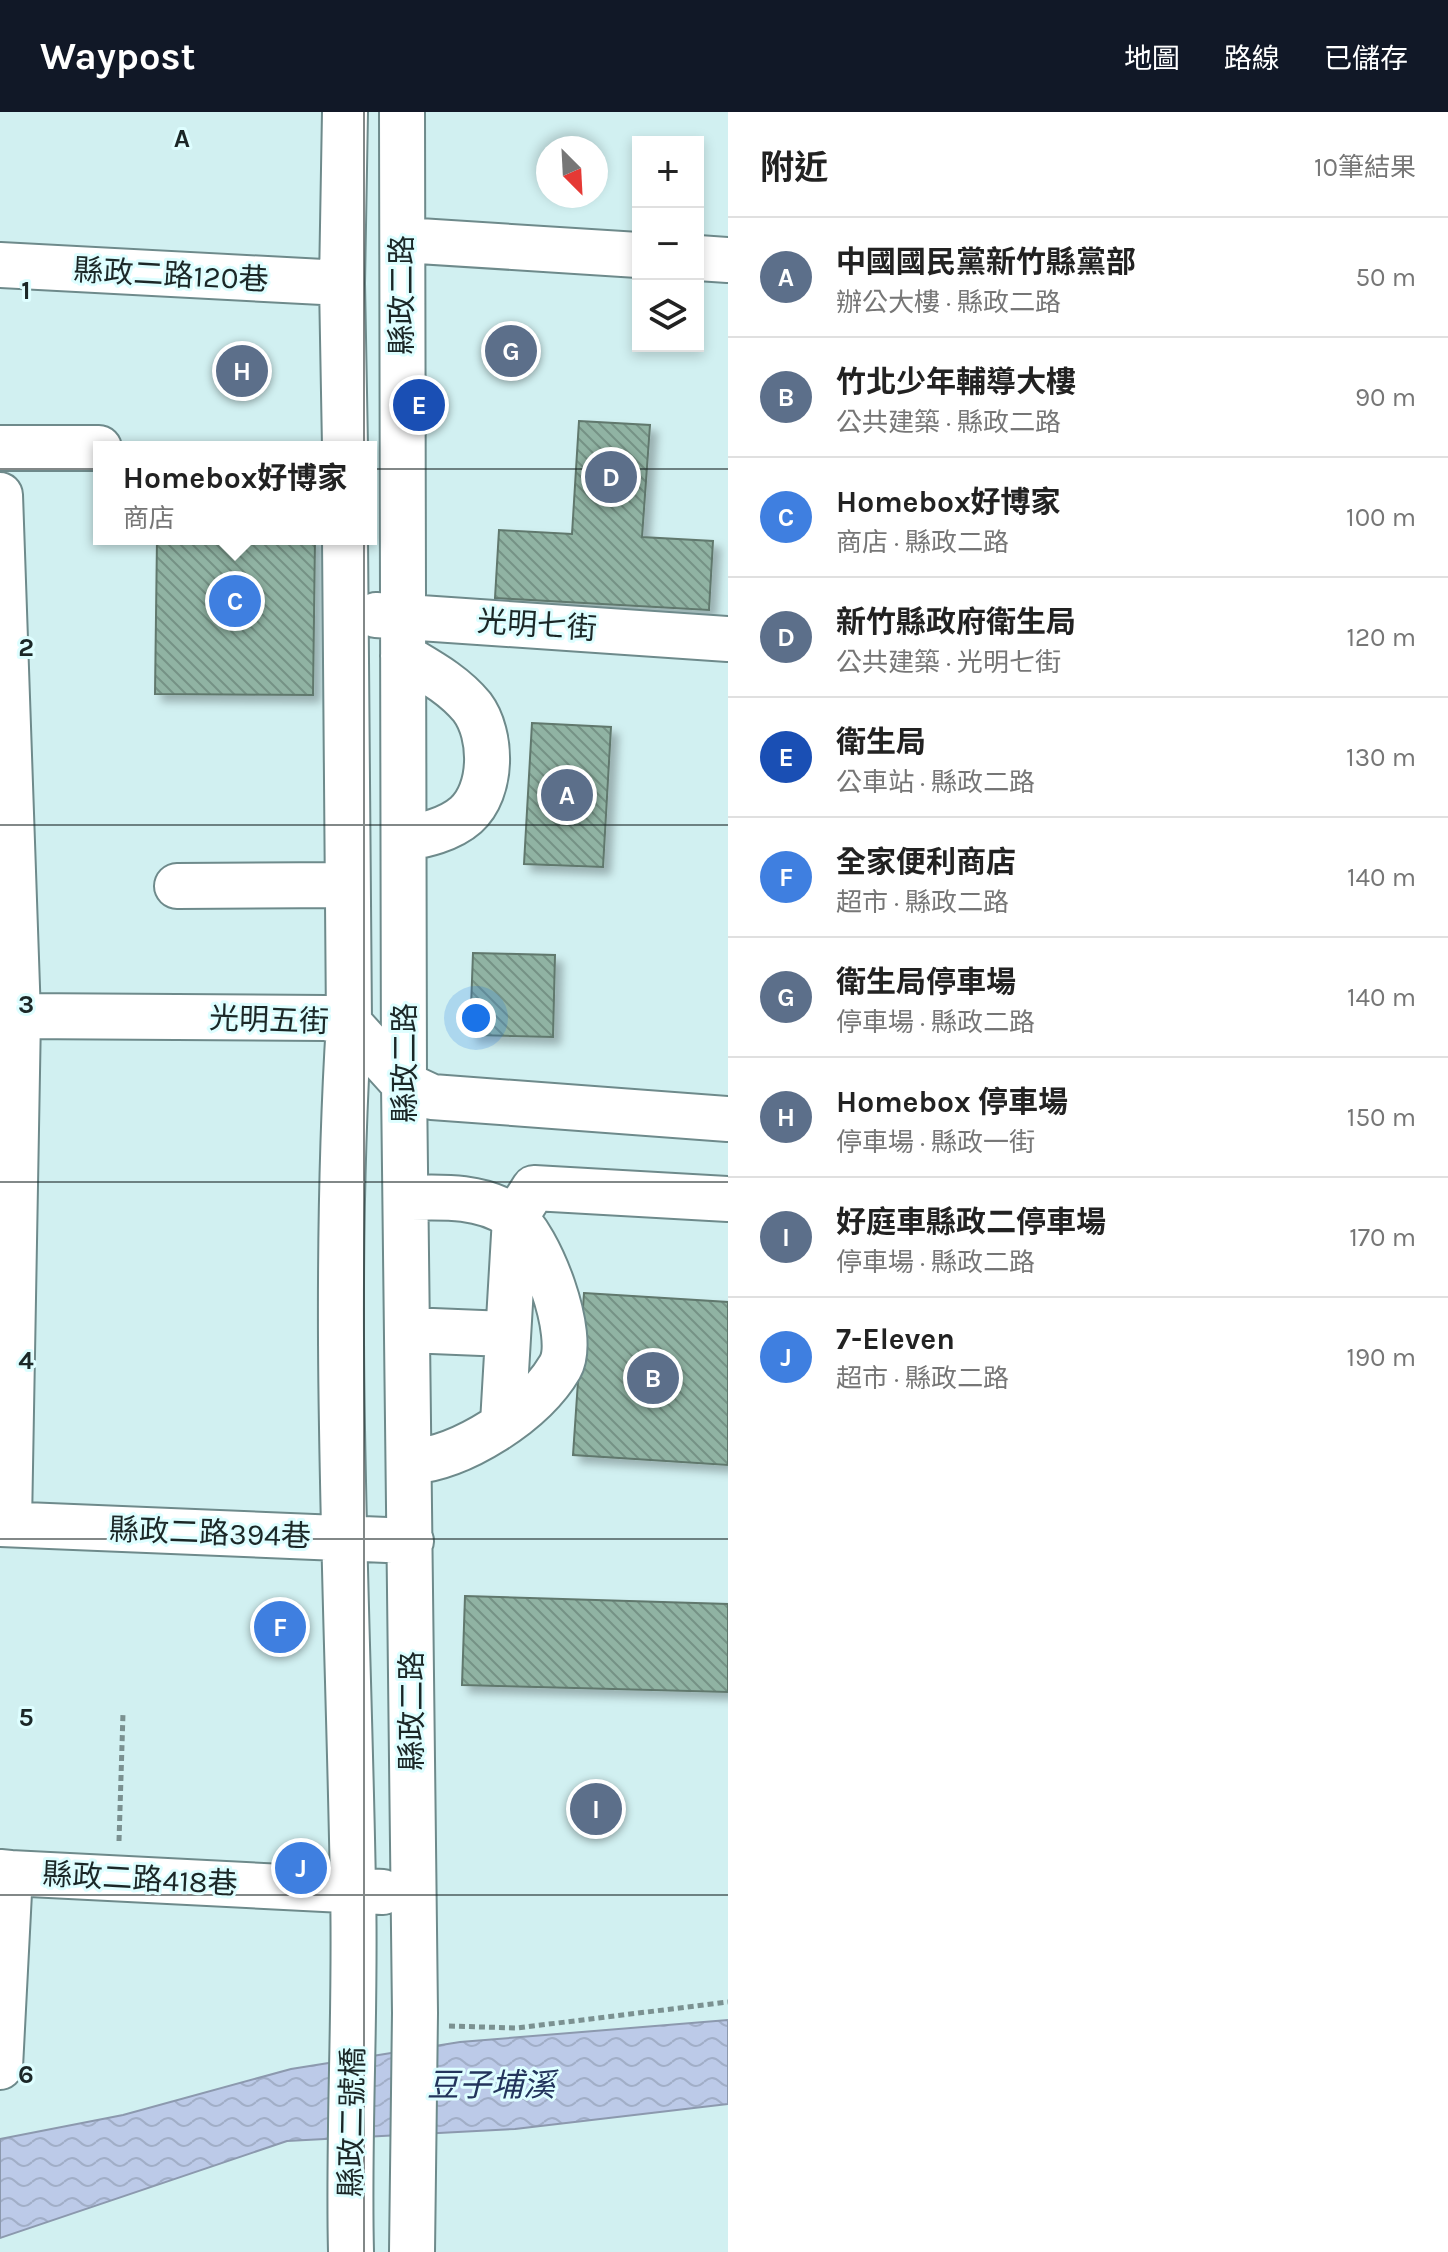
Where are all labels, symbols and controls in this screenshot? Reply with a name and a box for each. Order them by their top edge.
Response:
text: Waypost [40,34,196,79]
text: 地圖 [1124,42,1180,75]
text: 路線 [1224,42,1280,75]
text: 已儲存 [1324,42,1408,75]
text: A [174,123,190,154]
north arrow [536,136,608,208]
map controls [632,136,704,352]
button: + [632,136,704,208]
text: 附近 [760,148,828,188]
text: 10筆結果 [1314,152,1416,183]
button: − [632,208,704,280]
street label: 縣政二路 [384,235,420,355]
text: 中國國民黨新竹縣黨部 [836,244,1136,280]
street label: 縣政二路120巷 [73,252,269,298]
text: A [778,262,794,293]
text: 50 m [1355,262,1416,293]
text: 1 [21,275,31,306]
button: layers [632,280,704,352]
text: 辦公大樓 · 縣政二路 [836,287,1061,318]
pin: G [485,321,537,381]
pin: H [216,341,268,401]
text: 竹北少年輔導大樓 [836,364,1076,400]
pin: E [393,375,445,435]
text: B [778,382,794,413]
text: 90 m [1355,382,1416,413]
text: 公共建築 · 縣政二路 [836,407,1061,438]
popup [93,441,377,545]
pin: D [585,447,637,507]
text: Homebox好博家 [123,460,347,496]
text: Homebox好博家 [836,484,1061,520]
text: C [778,502,794,533]
text: 100 m [1346,502,1416,533]
text: 商店 [123,503,175,534]
text: 商店 · 縣政二路 [836,527,1009,558]
pin: C [209,571,261,631]
street label: 光明七街 [476,603,598,647]
text: 新竹縣政府衛生局 [836,604,1076,640]
text: D [777,622,795,653]
text: 120 m [1346,622,1416,653]
text: 2 [18,632,34,663]
text: 公共建築 · 光明七街 [836,647,1061,678]
text: 衛生局 [836,724,926,760]
text: E [778,742,794,773]
text: 130 m [1346,742,1416,773]
pin: A [541,765,593,825]
text: 公車站 · 縣政二路 [836,767,1035,798]
text: 全家便利商店 [836,844,1016,880]
text: F [779,862,793,893]
text: 140 m [1347,862,1416,893]
text: 超市 · 縣政二路 [836,887,1009,918]
text: 衛生局停車場 [836,964,1016,1000]
text: G [777,982,795,1013]
text: 140 m [1347,982,1416,1013]
text: 3 [18,989,34,1020]
your location [456,998,496,1038]
street label: 光明五街 [208,1000,330,1040]
street label: 縣政二路 [387,1003,423,1123]
text: 停車場 · 縣政二路 [836,1007,1035,1038]
text: Homebox 停車場 [836,1084,1068,1120]
text: H [777,1102,795,1133]
text: 150 m [1347,1102,1416,1133]
text: 停車場 · 縣政一街 [836,1127,1035,1158]
text: 好庭車縣政二停車場 [836,1204,1106,1240]
text: I [782,1222,790,1253]
text: 170 m [1349,1222,1416,1253]
text: 停車場 · 縣政二路 [836,1247,1035,1278]
text: 7-Eleven [836,1321,955,1357]
text: J [780,1342,792,1373]
text: 190 m [1346,1342,1416,1373]
text: 4 [18,1345,34,1376]
pin: B [627,1348,679,1408]
text: 超市 · 縣政二路 [836,1363,1009,1394]
street label: 縣政二路394巷 [108,1511,312,1555]
pin: F [254,1597,306,1657]
street label: 縣政二路 [394,1651,430,1771]
text: 5 [18,1702,34,1733]
pin: I [570,1779,622,1839]
pin: J [275,1838,327,1898]
street label: 縣政二路418巷 [42,1856,238,1902]
street label: 縣政二號橋 [333,2047,371,2197]
text: 6 [18,2059,34,2090]
water label: 豆子埔溪 [427,2067,559,2104]

